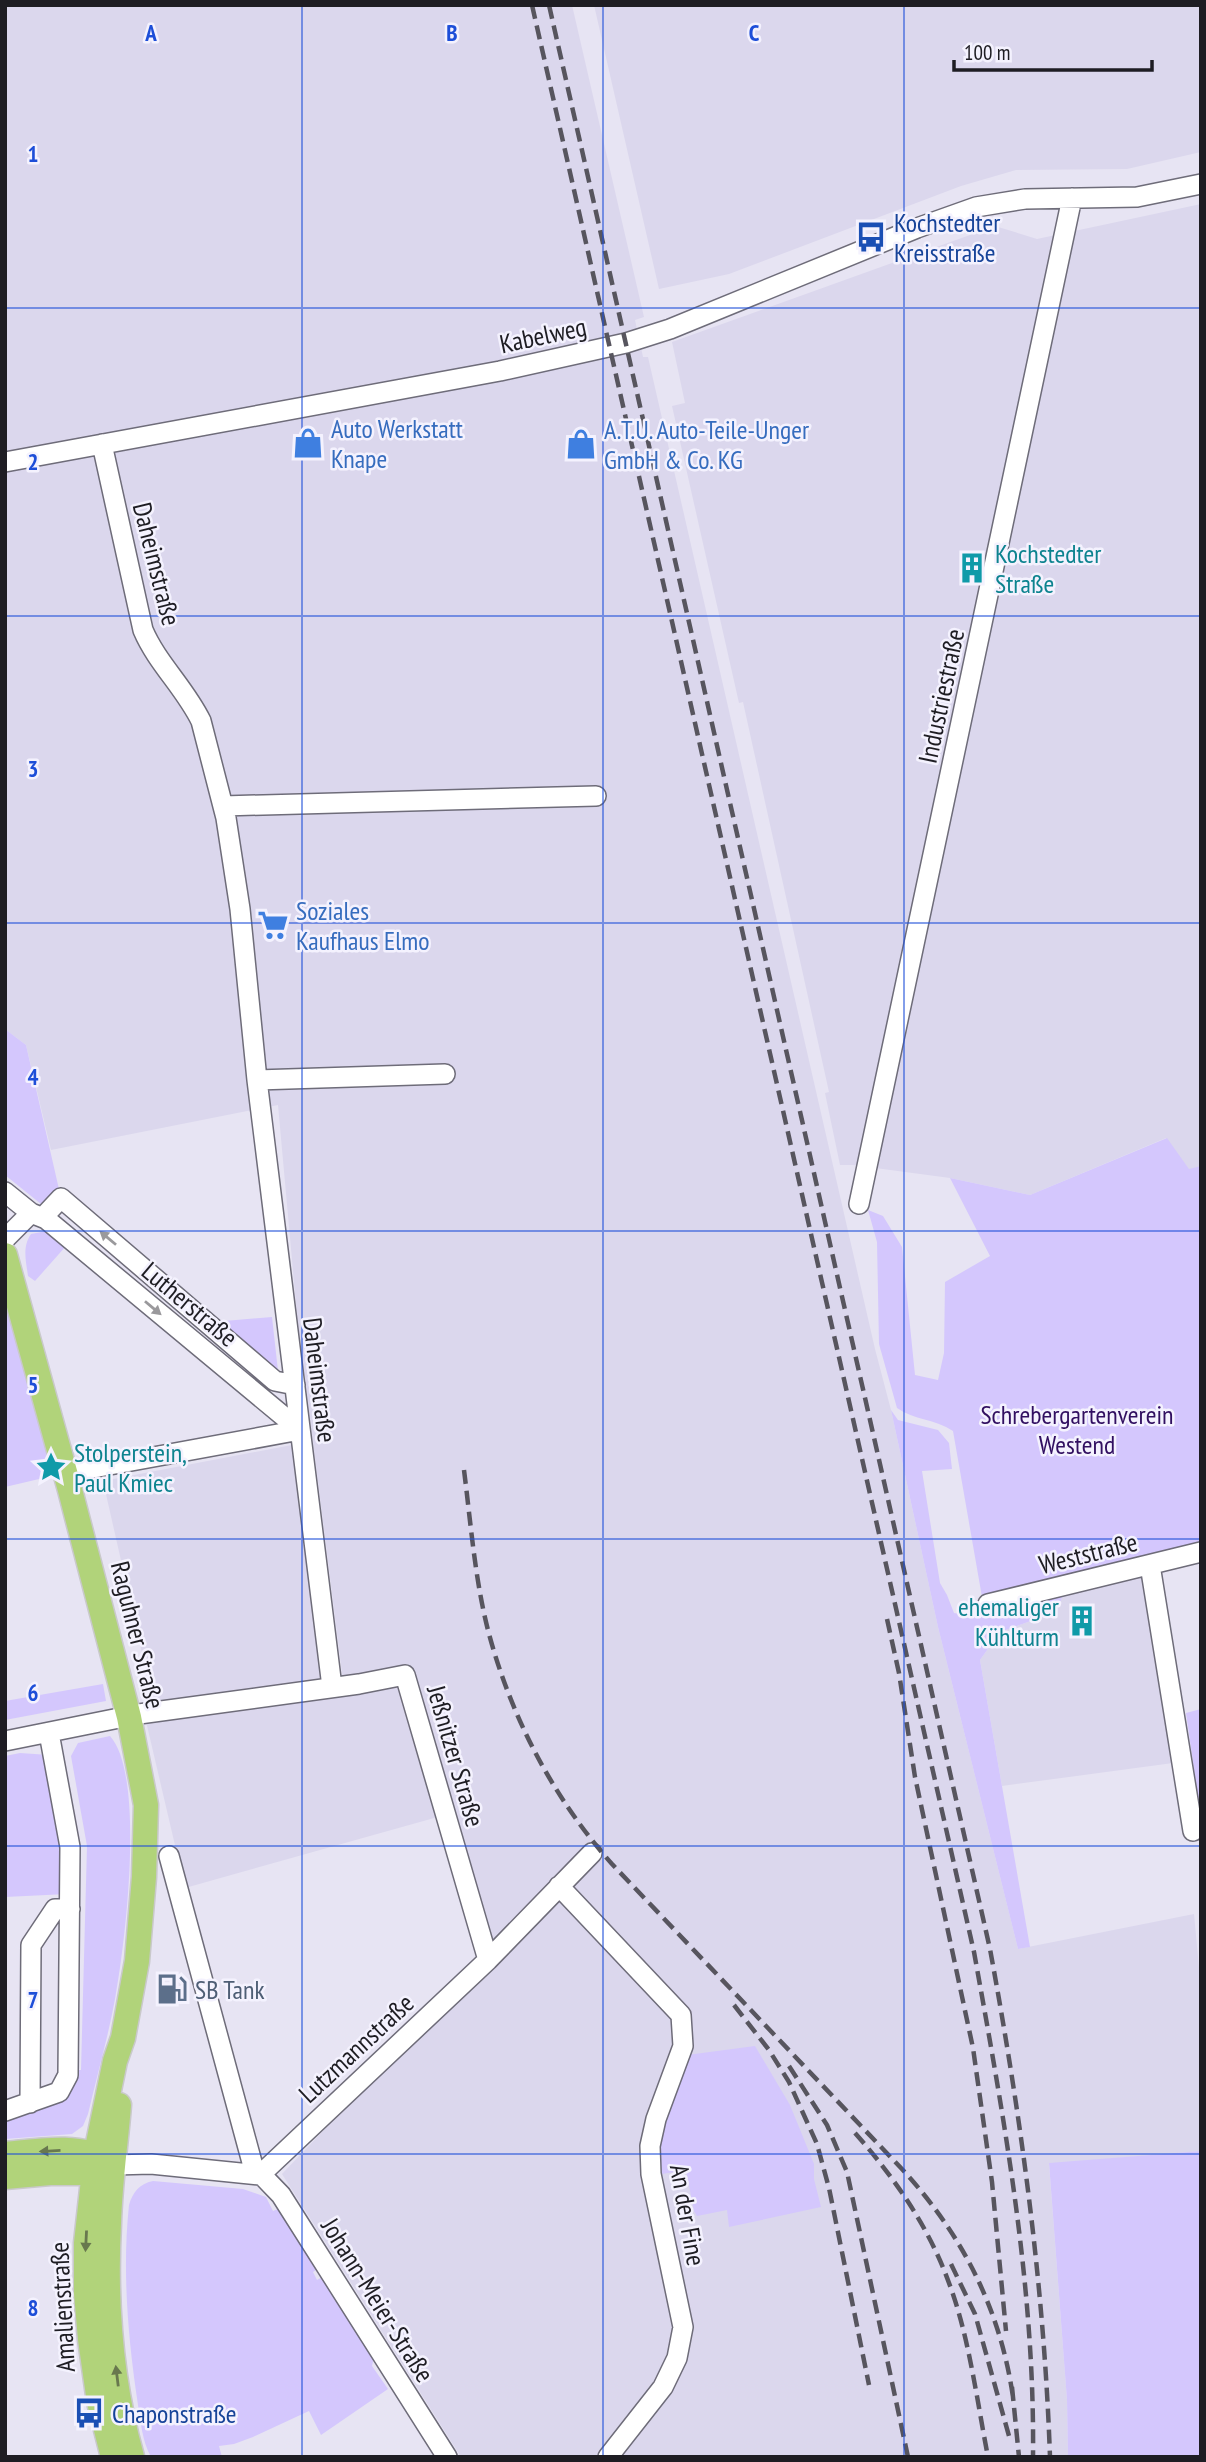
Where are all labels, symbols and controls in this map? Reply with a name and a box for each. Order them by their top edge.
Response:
text: A [144,18,157,47]
text: B [446,18,458,47]
text: C [749,18,760,47]
scale bar [954,28,1152,72]
text: 100 m [964,39,1010,66]
text: 1 [28,139,39,168]
place label: Kochstedter Kreisstraße [894,206,1000,269]
bus stop icon: Kochstedter Kreisstraße [854,220,888,254]
street label: Kabelweg [497,310,589,360]
place label: Auto Werkstatt Knape [331,412,463,475]
place label: A.T.U. Auto-Teile-Unger GmbH & Co. KG [604,413,809,476]
shop icon: Auto Werkstatt Knape [291,426,325,460]
shop icon: A.T.U. Auto-Teile-Unger GmbH & Co. KG [564,427,598,461]
text: 2 [28,447,39,476]
street label: Daheimstraße [126,499,188,629]
place label: Kochstedter Straße [995,537,1101,600]
building icon: Kochstedter Straße [955,551,989,585]
street label: Industriestraße [911,626,971,766]
text: 3 [28,754,39,783]
place label: Soziales Kaufhaus Elmo [296,894,429,957]
supermarket icon: Soziales Kaufhaus Elmo [256,908,290,942]
text: 4 [28,1062,39,1091]
one-way arrow [99,1230,117,1246]
street label: Lutherstraße [135,1254,245,1354]
one-way arrow [145,1300,162,1315]
street label: Daheimstraße [296,1316,344,1444]
text: 5 [28,1370,39,1399]
park label: Schrebergartenverein Westend [980,1398,1174,1461]
place label: Stolperstein, Paul Kmiec [74,1436,187,1499]
place icon: Stolperstein, Paul Kmiec [34,1450,68,1484]
street label: Weststraße [1035,1525,1141,1581]
street label: Raguhner Straße [104,1558,172,1712]
place label: ehemaliger Kühlturm [958,1590,1059,1653]
building icon: ehemaliger Kühlturm [1065,1604,1099,1638]
text: 6 [28,1678,39,1707]
street label: Jeßnitzer Straße [420,1681,492,1831]
fuel station icon: SB Tank [155,1972,189,2006]
place label: SB Tank [195,1973,265,2006]
text: 7 [28,1985,39,2014]
street label: Lutzmannstraße [292,1986,420,2110]
one-way arrow [39,2146,61,2157]
street label: An der Fine [663,2162,713,2268]
street label: Johann-Meier-Straße [314,2211,442,2388]
one-way arrow [81,2230,92,2252]
street label: Amalienstraße [42,2241,82,2373]
text: 8 [28,2293,39,2322]
one-way arrow [111,2365,122,2387]
bus stop icon: Chaponstraße [72,2396,106,2430]
place label: Chaponstraße [112,2397,237,2430]

